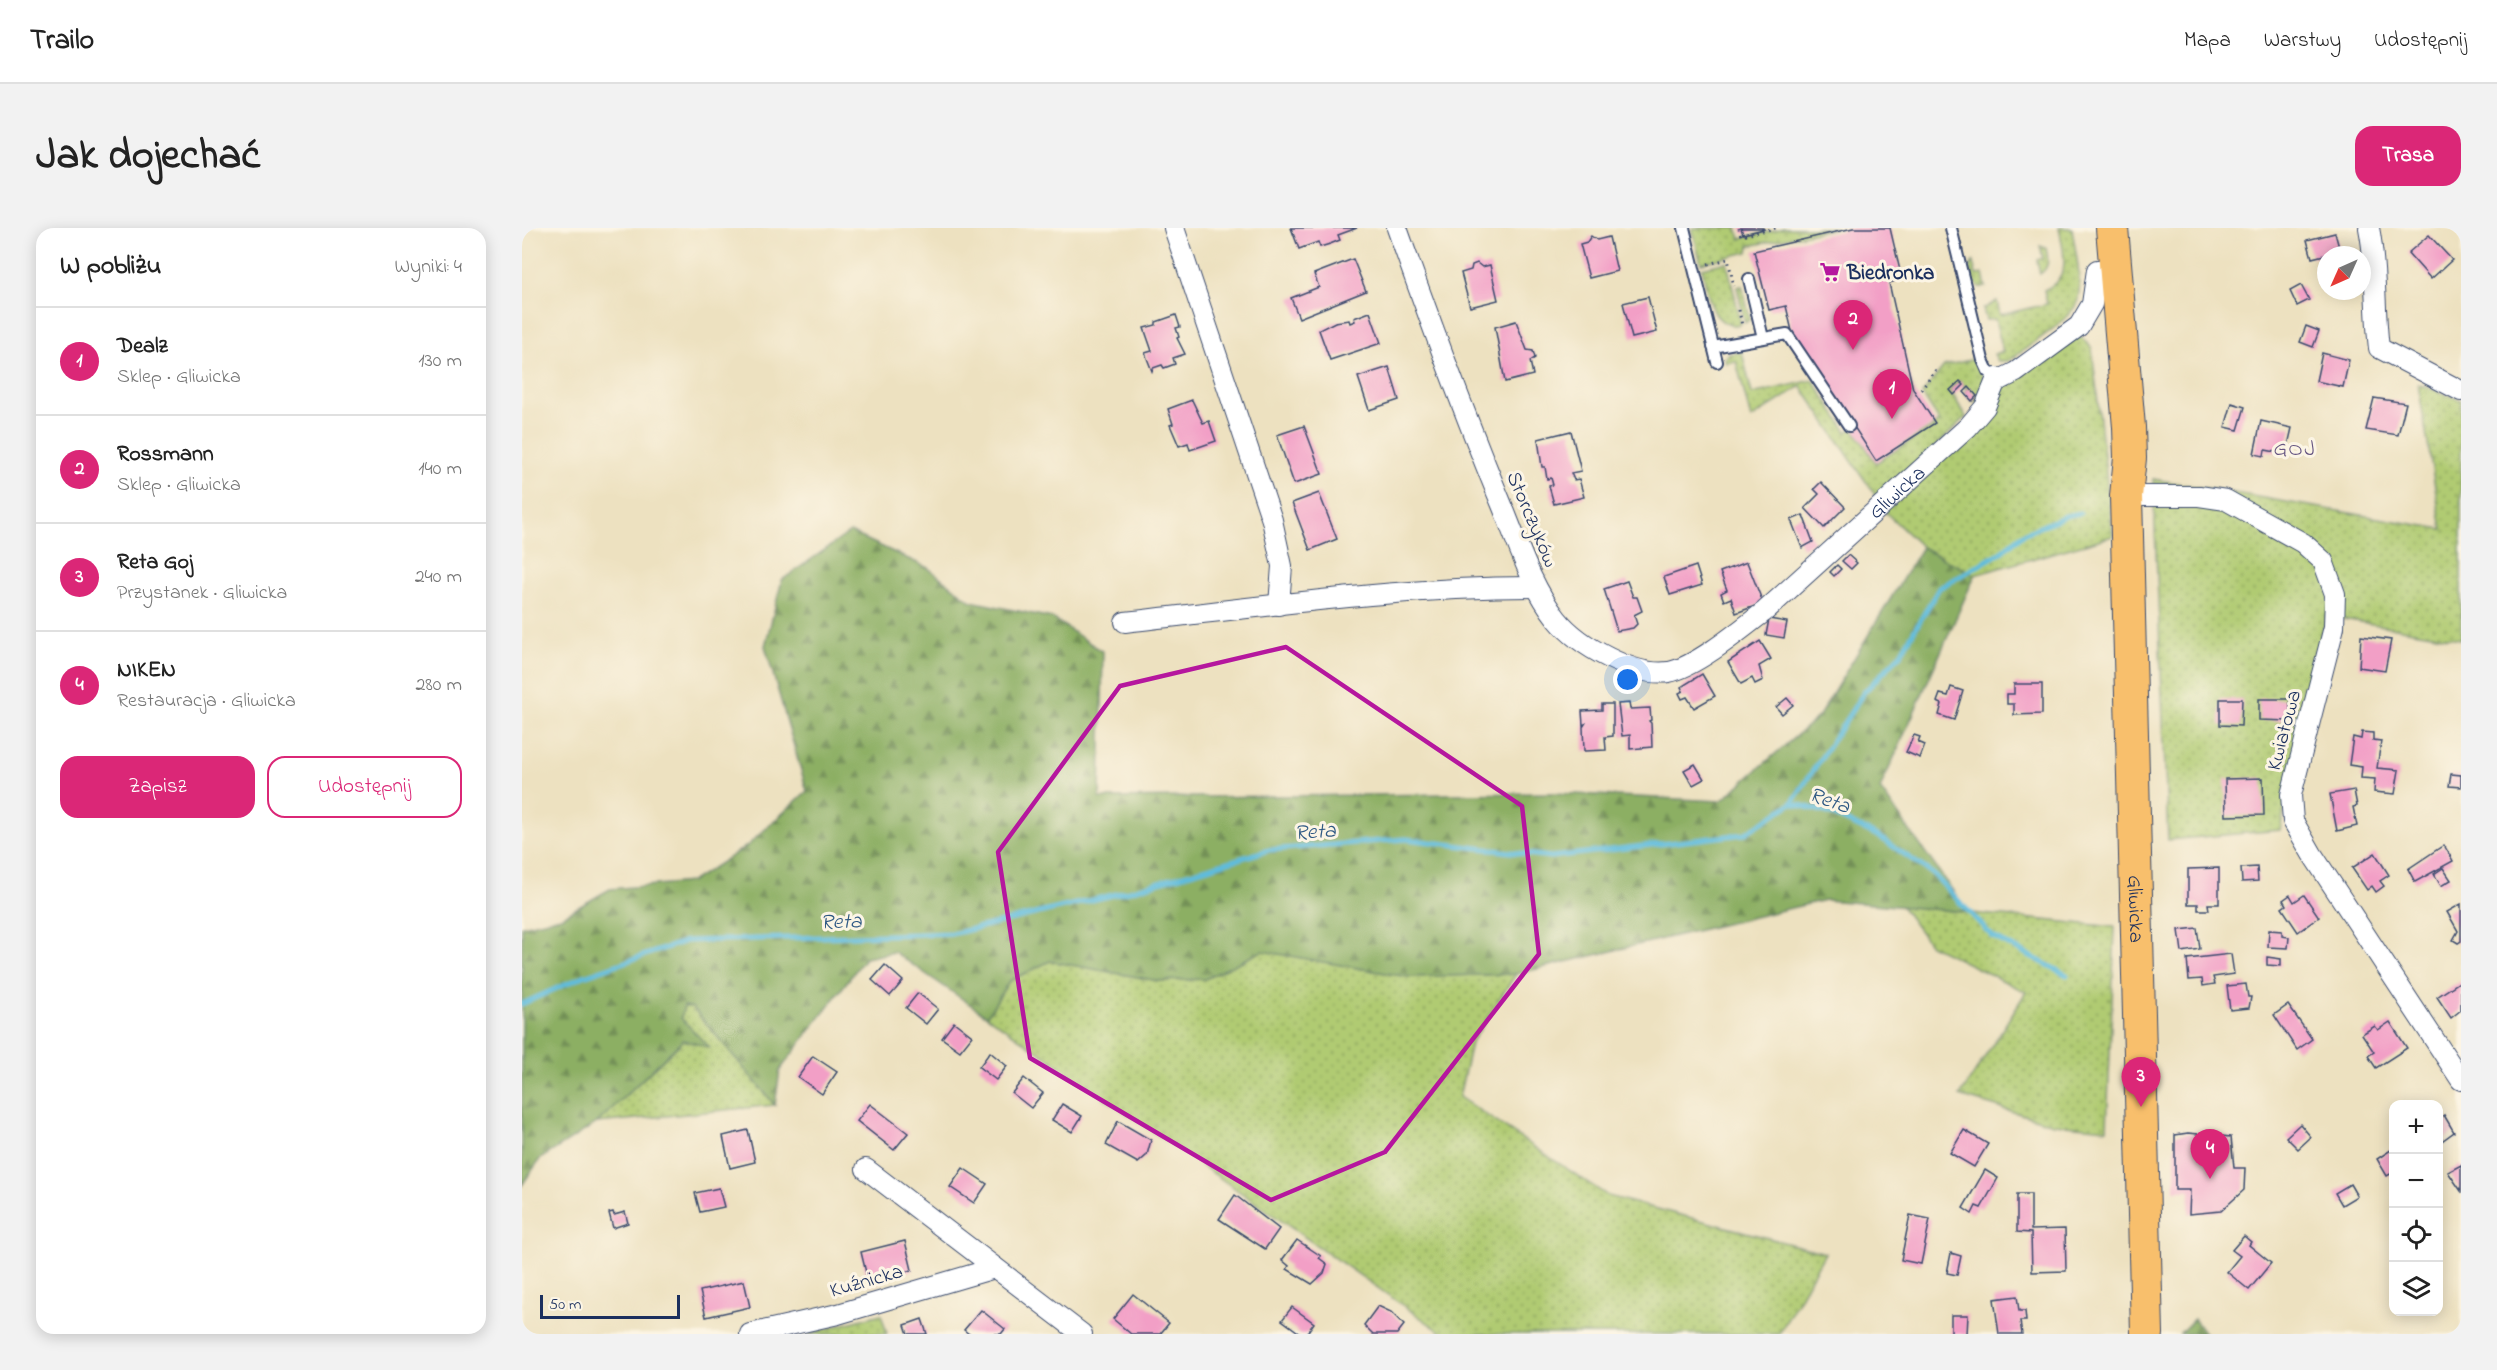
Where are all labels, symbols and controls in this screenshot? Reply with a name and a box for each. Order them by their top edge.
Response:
text: Trailo [30,21,94,62]
text: Mapa [2184,26,2231,56]
text: Warstwy [2264,26,2341,56]
text: Udostępnij [2374,26,2467,56]
text: Jak dojechać [36,126,260,187]
button: Trasa [2355,126,2461,186]
north arrow [2317,246,2371,300]
text: W pobliżu [60,248,161,286]
text: Wyniki: 4 [395,253,462,282]
place label: Biedronka [1846,259,1934,289]
supermarket icon: Biedronka [1818,260,1842,284]
pin: 2 [1834,300,1872,350]
text: Dealz [117,331,168,363]
text: 1 [76,347,83,376]
text: 130 m [418,347,462,376]
text: Sklep · Gliwicka [117,363,241,392]
pin: 1 [1872,370,1912,419]
district label: GOJ [2274,434,2316,466]
text: Rossmann [117,439,214,471]
text: 2 [75,455,84,484]
text: 140 m [418,455,462,484]
street label: Gliwicka [1863,459,1933,527]
street label: Storczyków [1496,467,1565,573]
text: Sklep · Gliwicka [117,471,241,500]
text: Reta Goj [117,547,193,579]
text: 3 [75,563,84,592]
text: 240 m [415,563,462,592]
text: Przystanek · Gliwicka [117,579,287,608]
text: NIKEN [117,655,176,687]
your location [1613,665,1642,694]
text: 4 [75,671,84,700]
text: 280 m [415,671,462,700]
text: Restauracja · Gliwicka [117,687,296,716]
street label: Kwiatowa [2260,687,2310,774]
button: Zapisz [60,756,255,818]
button: Udostępnij [267,756,462,818]
water label: Reta [1804,780,1855,824]
water label: Reta [1293,816,1338,850]
street label: Gliwicka [2119,875,2150,943]
water label: Reta [820,906,863,940]
pin: 3 [2122,1058,2160,1107]
map controls [2389,1100,2443,1316]
button: + [2389,1100,2443,1154]
pin: 4 [2190,1130,2230,1179]
button: − [2389,1154,2443,1208]
button: locate [2389,1208,2443,1262]
street label: Kuźnicka [826,1257,907,1307]
button: layers [2389,1262,2443,1316]
scale bar [540,1292,680,1320]
text: 50 m [549,1293,581,1317]

